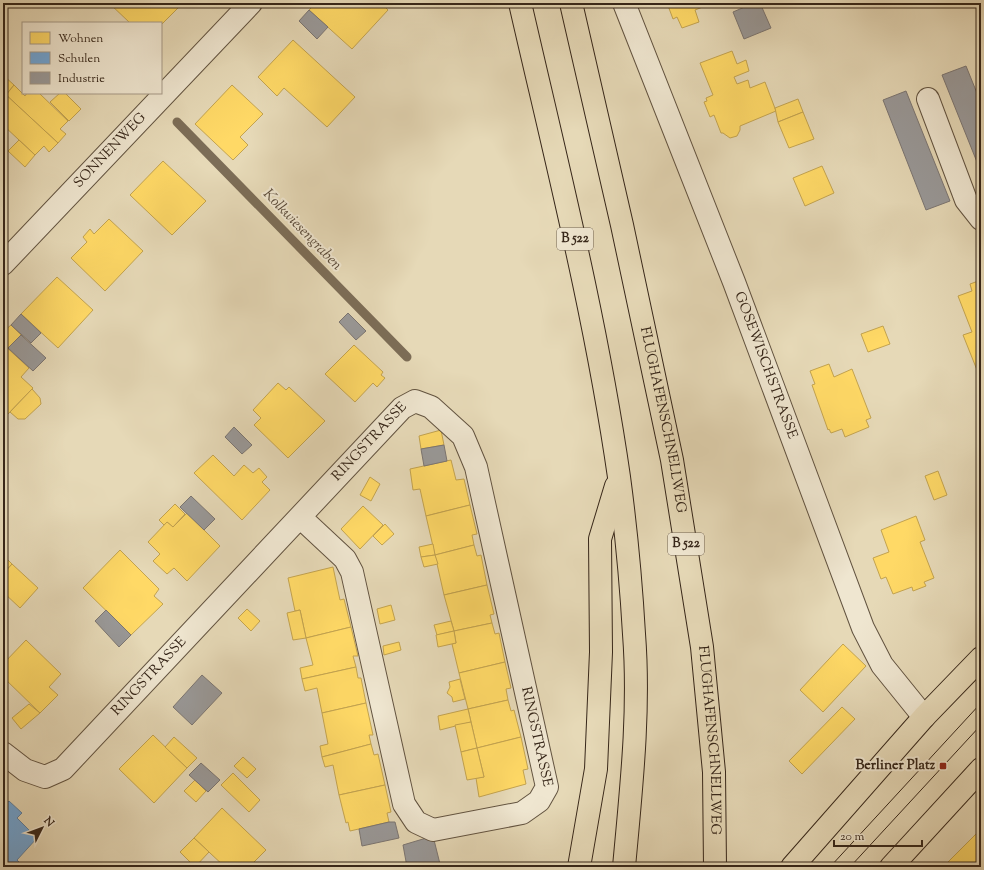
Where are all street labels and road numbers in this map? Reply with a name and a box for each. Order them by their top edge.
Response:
street label: SONNENWEG [70,108,152,193]
road number: B 522 [557,228,593,250]
street label: GOSEWISCHSTRASSE [729,289,802,442]
street label: FLUGHAFENSCHNELLWEG [634,325,690,515]
street label: RINGSTRASSE [328,398,412,486]
road number: B 522 [668,533,704,555]
street label: RINGSTRASSE [107,633,192,721]
street label: FLUGHAFENSCHNELLWEG [692,645,725,835]
street label: RINGSTRASSE [515,685,557,789]

